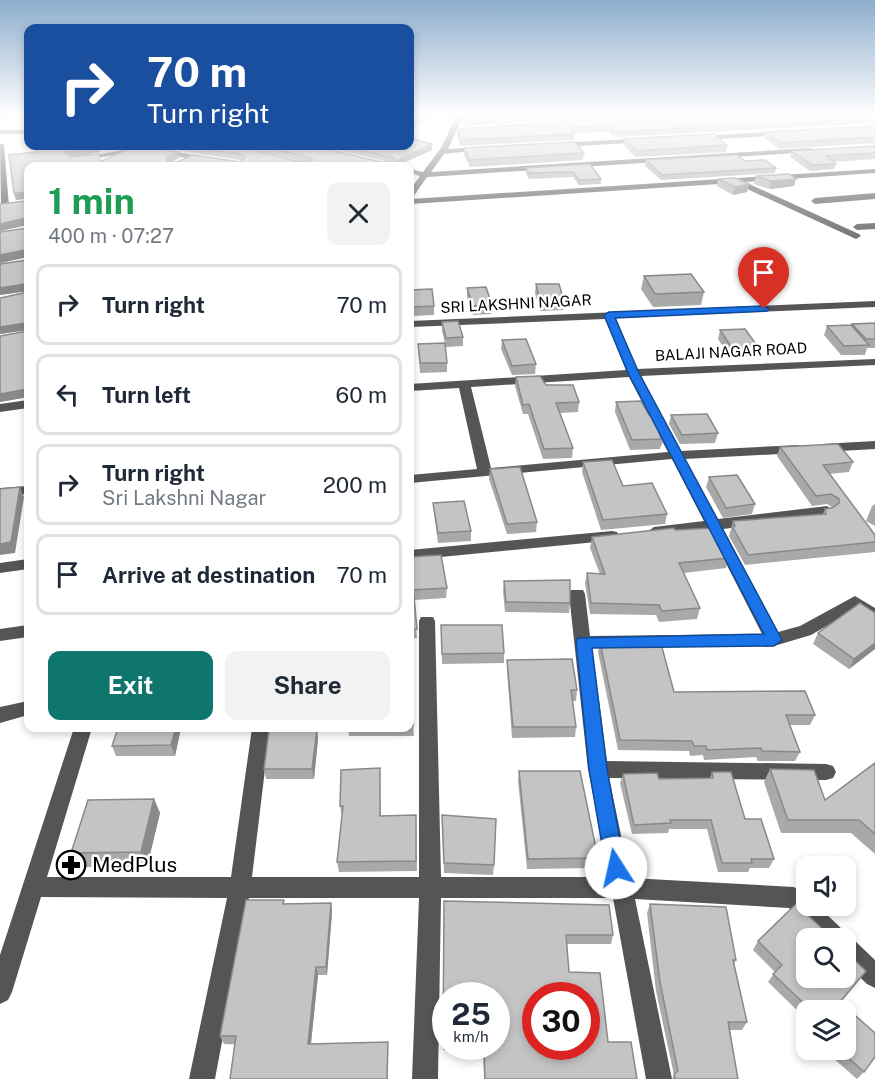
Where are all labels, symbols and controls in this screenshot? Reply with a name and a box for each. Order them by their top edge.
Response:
text: 70 m [147,47,247,96]
icon: right [48,48,126,126]
text: Turn right [147,97,270,129]
text: 1 min [48,180,135,222]
button: close [327,182,390,245]
text: 400 m · 07:27 [48,224,174,248]
pin [738,247,789,309]
icon: arrive [747,256,780,289]
icon: right [51,288,84,321]
street label: SRI LAKSHNI NAGAR [440,291,592,316]
text: Turn right [102,292,205,318]
text: 70 m [336,292,387,318]
street label: BALAJI NAGAR ROAD [654,339,808,364]
icon: left [51,378,84,411]
text: Turn left [102,382,191,408]
text: 60 m [336,382,387,408]
text: Turn right [102,460,205,486]
icon: right [51,468,84,501]
text: 200 m [323,472,387,498]
text: Sri Lakshni Nagar [102,486,266,510]
icon: arrive [51,558,84,591]
text: Arrive at destination [102,562,315,588]
text: 70 m [336,562,387,588]
button: Exit [48,651,213,720]
button: Share [225,651,390,720]
position arrow [584,836,648,900]
pharmacy icon: MedPlus [55,849,87,881]
place label: MedPlus [92,852,177,877]
map controls [796,856,856,1060]
button: sound [796,856,856,916]
button: search [796,928,856,988]
speed limit sign: 30 [522,982,600,1060]
text: 25 [451,996,491,1032]
button: layers [796,1000,856,1060]
text: km/h [453,1028,489,1045]

